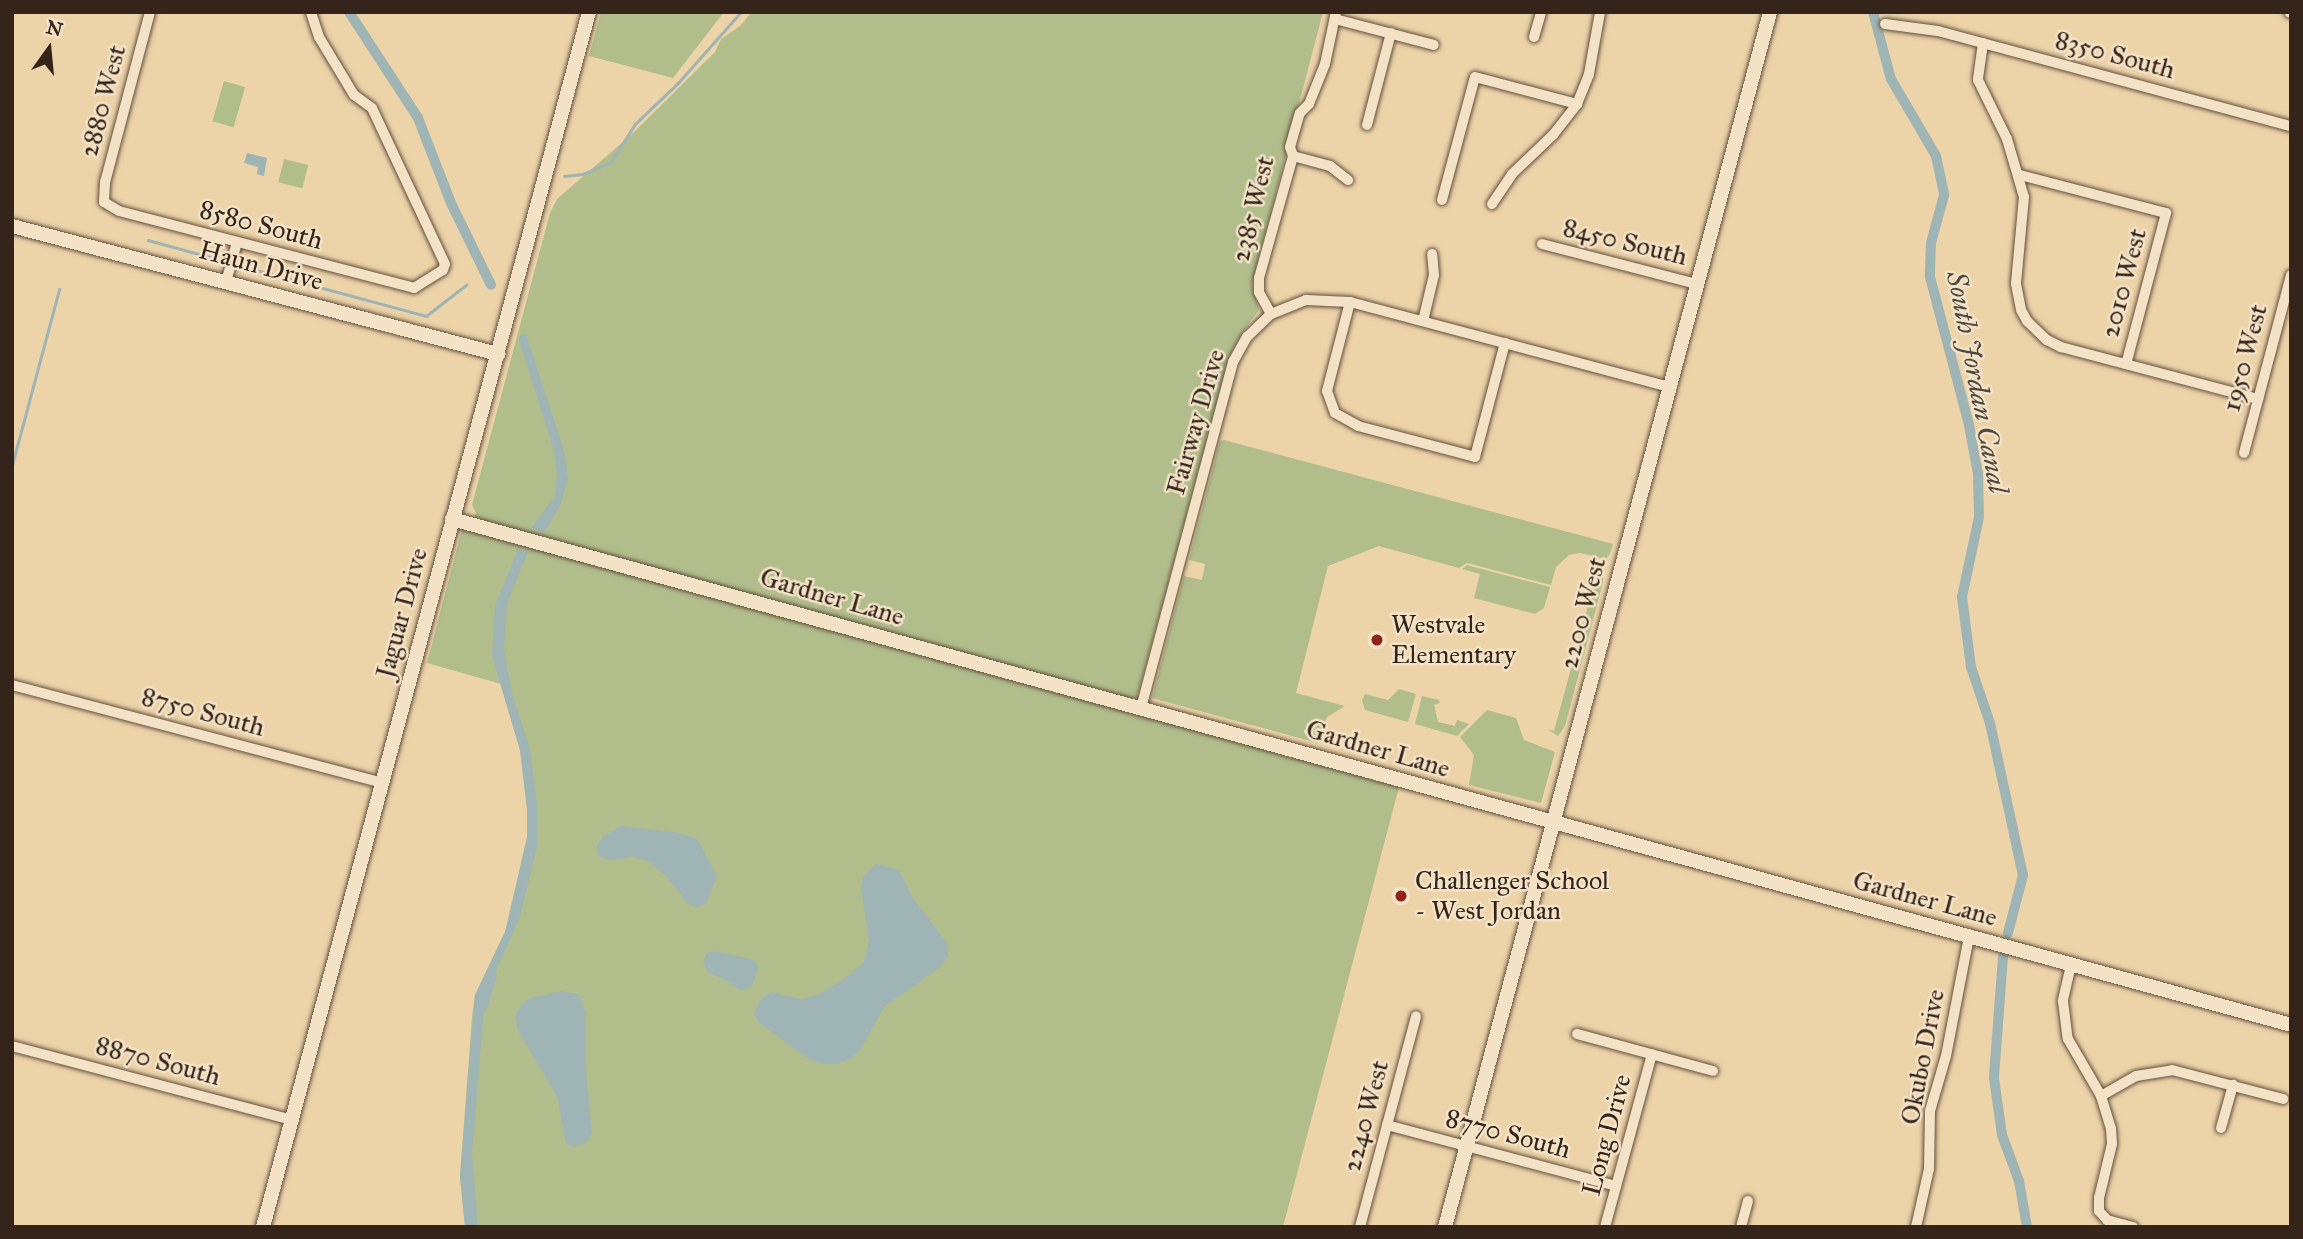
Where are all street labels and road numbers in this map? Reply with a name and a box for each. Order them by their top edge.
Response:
street label: 8350 South [2052,24,2178,86]
street label: 2880 West [73,42,133,160]
street label: 2385 West [1225,153,1281,265]
street label: 8580 South [196,194,326,256]
street label: 8450 South [1560,212,1690,272]
street label: 2010 West [2094,225,2154,341]
street label: Haun Drive [196,234,326,298]
street label: 1950 West [2216,301,2274,415]
street label: Fairway Drive [1160,346,1232,498]
street label: Jaguar Drive [370,544,434,682]
street label: 2200 West [1553,554,1613,672]
street label: Gardner Lane [757,562,907,632]
street label: 8750 South [138,681,268,743]
street label: Gardner Lane [1303,714,1453,784]
street label: Gardner Lane [1849,865,2001,933]
street label: Okubo Drive [1895,987,1951,1127]
street label: 8870 South [92,1029,224,1093]
street label: 2240 West [1336,1057,1396,1175]
street label: Long Drive [1576,1071,1638,1199]
street label: 8770 South [1442,1102,1574,1166]

